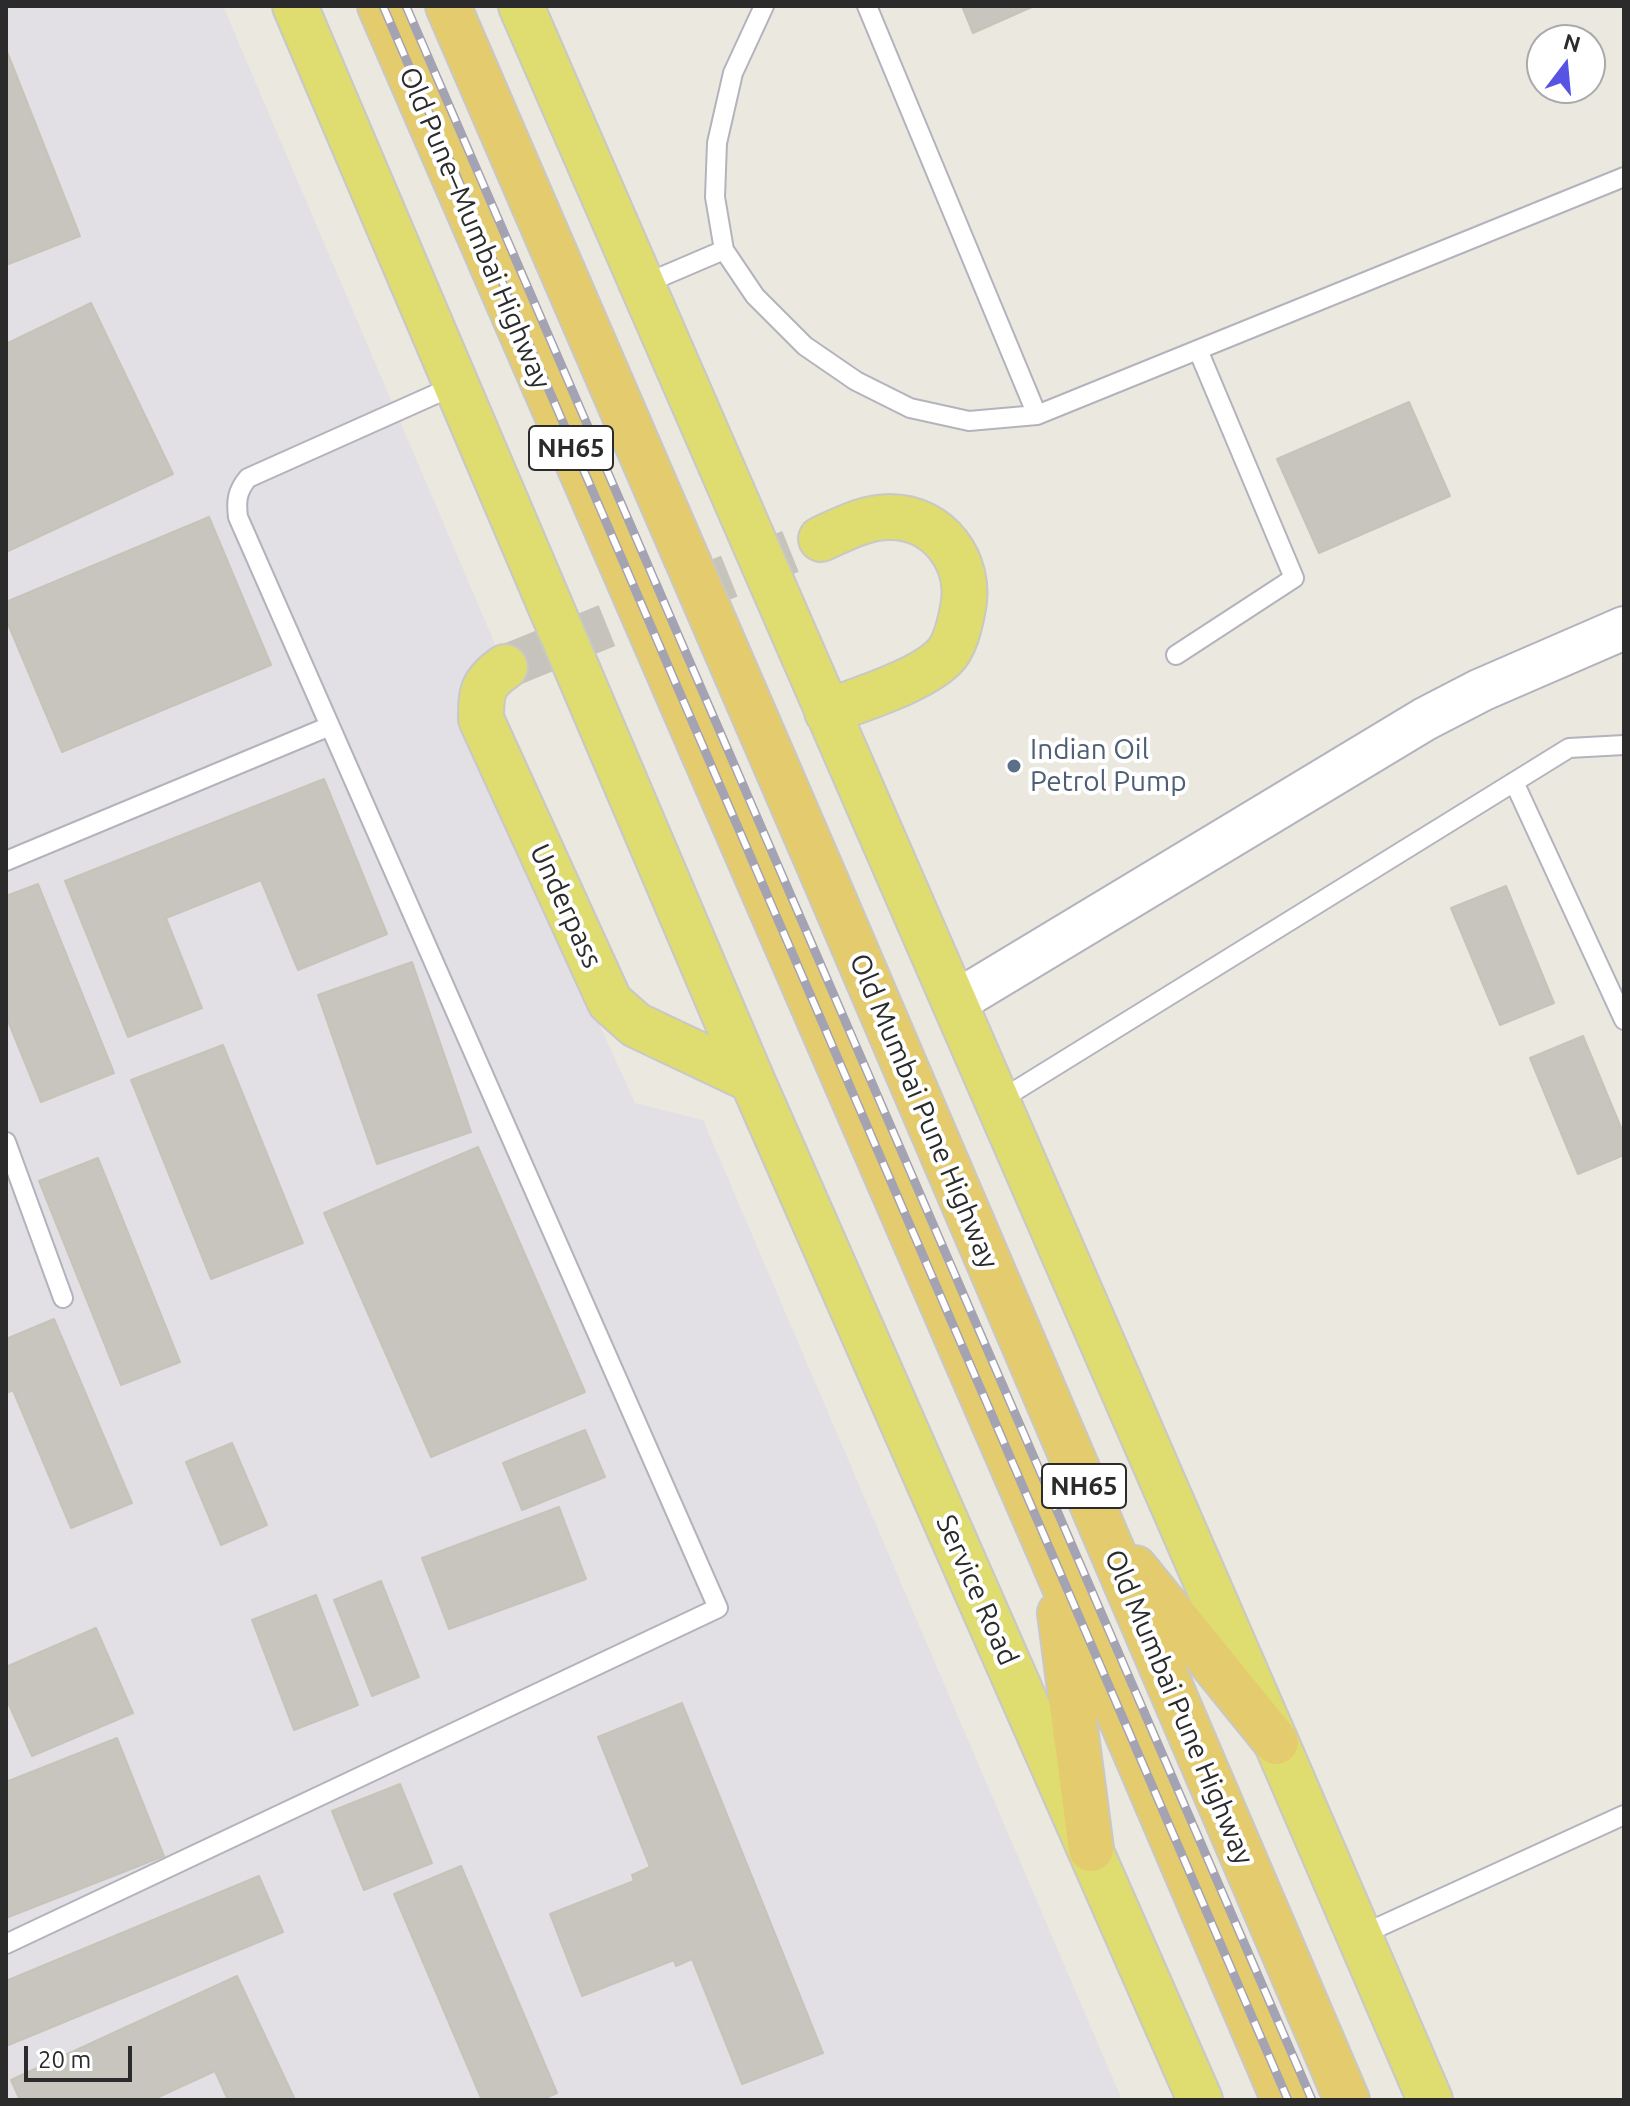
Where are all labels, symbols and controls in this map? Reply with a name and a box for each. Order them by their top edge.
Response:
north arrow [1526,24,1606,104]
text: N [1561,28,1584,57]
street label: Old Pune–Mumbai Highway [392,62,558,394]
road number: NH65 [529,426,613,470]
place label: Indian Oil Petrol Pump [1030,733,1187,799]
marker: Indian Oil Petrol Pump [1005,757,1023,775]
street label: Underpass [523,839,609,973]
street label: Old Mumbai Pune Highway [842,948,1006,1274]
road number: NH65 [1042,1464,1126,1508]
street label: Service Road [929,1510,1025,1670]
street label: Old Mumbai Pune Highway [1097,1544,1261,1870]
scale bar [28,2030,136,2080]
text: 20 m [38,2046,91,2073]

